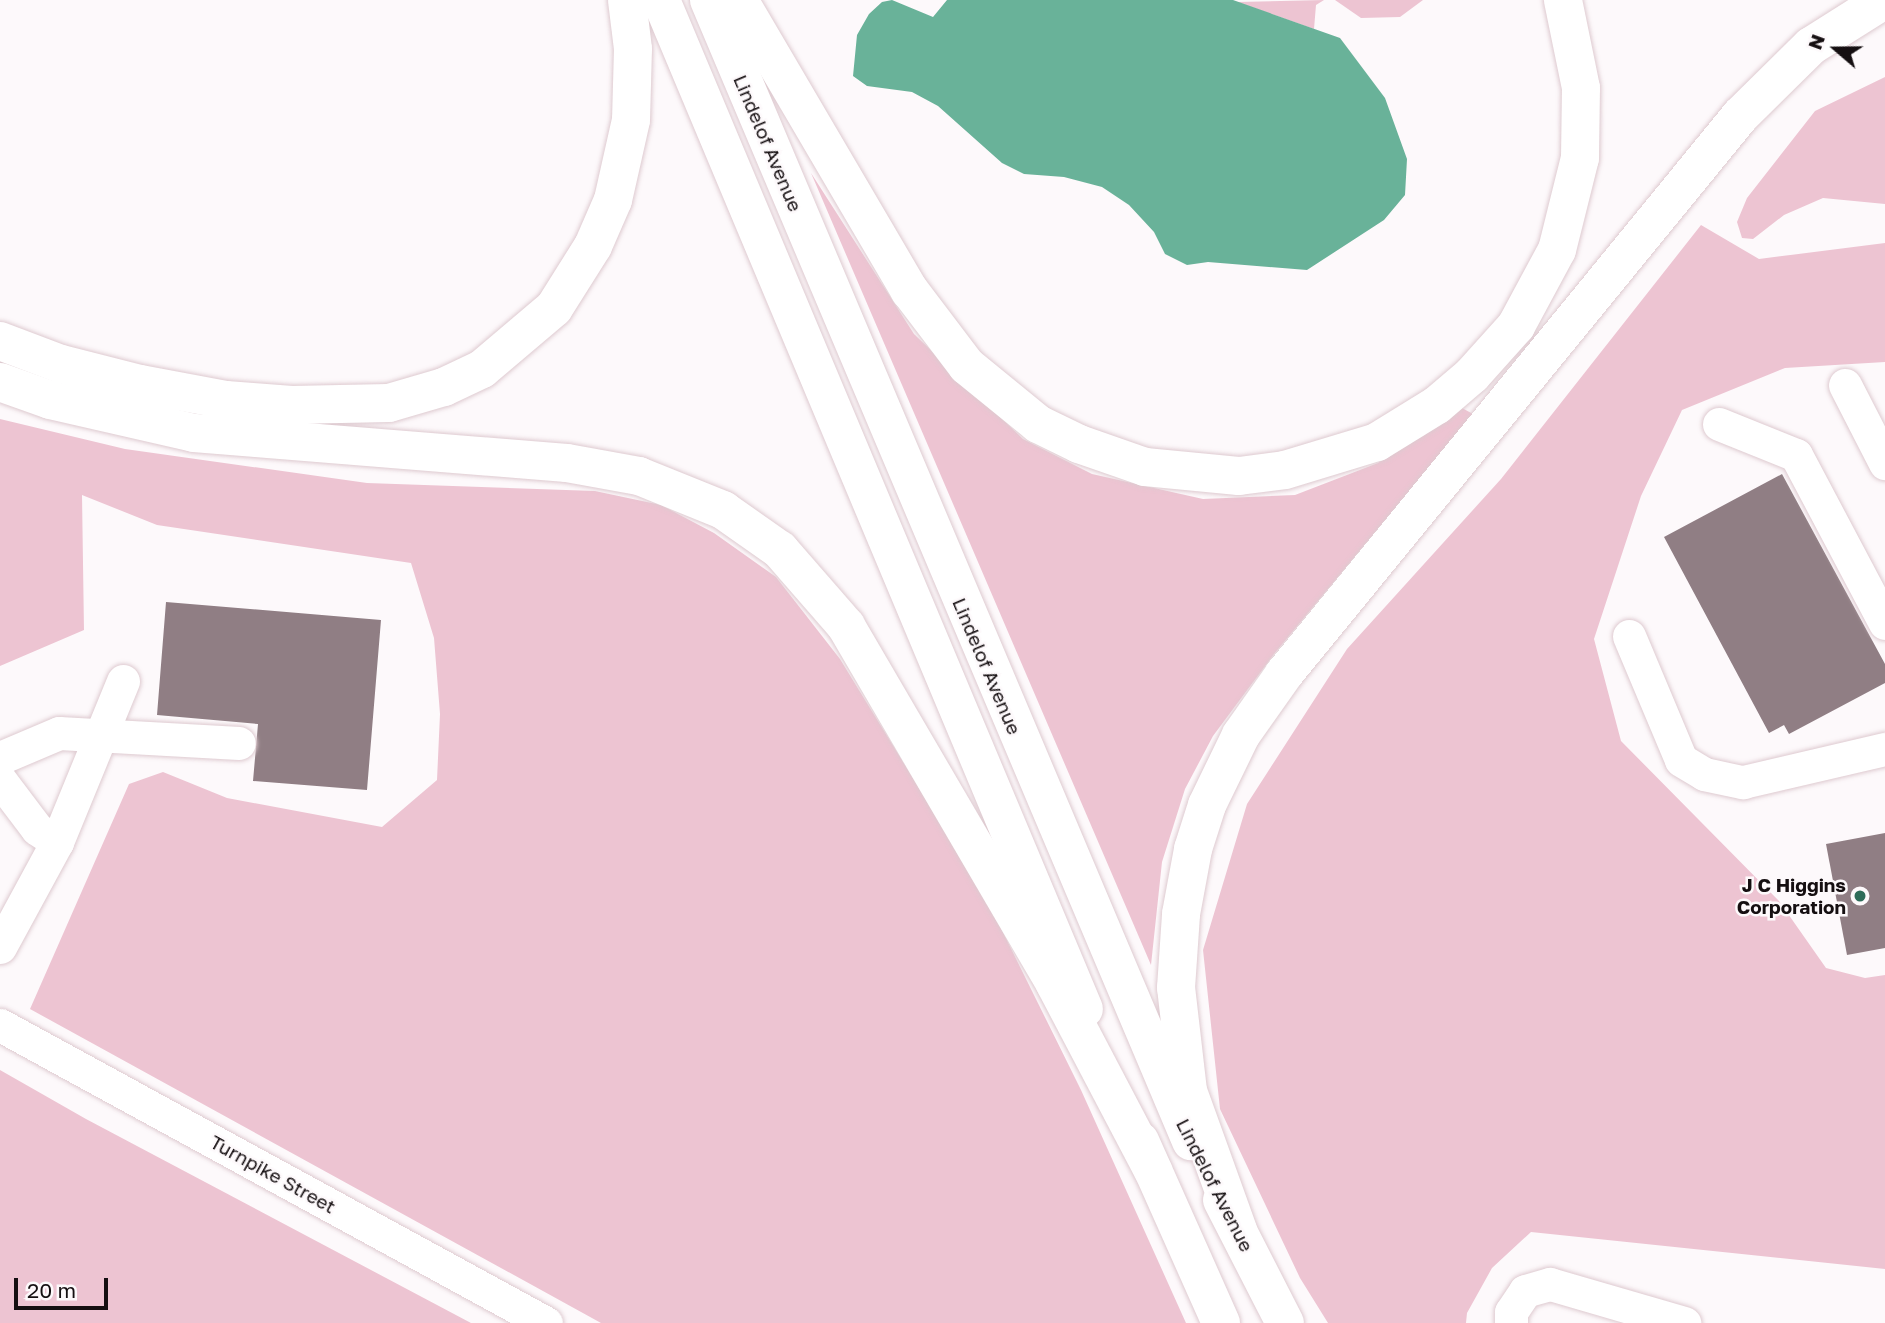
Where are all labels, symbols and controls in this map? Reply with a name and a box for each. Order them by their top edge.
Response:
north arrow [1801,14,1871,84]
text: N [1803,31,1829,52]
street label: Lindelof Avenue [729,71,807,215]
street label: Lindelof Avenue [948,594,1026,738]
place label: J C Higgins Corporation [1737,874,1846,918]
marker: J C Higgins Corporation [1852,888,1868,904]
street label: Lindelof Avenue [1172,1115,1258,1255]
street label: Turnpike Street [206,1130,340,1218]
scale bar [18,1264,112,1308]
text: 20 m [27,1277,76,1303]

